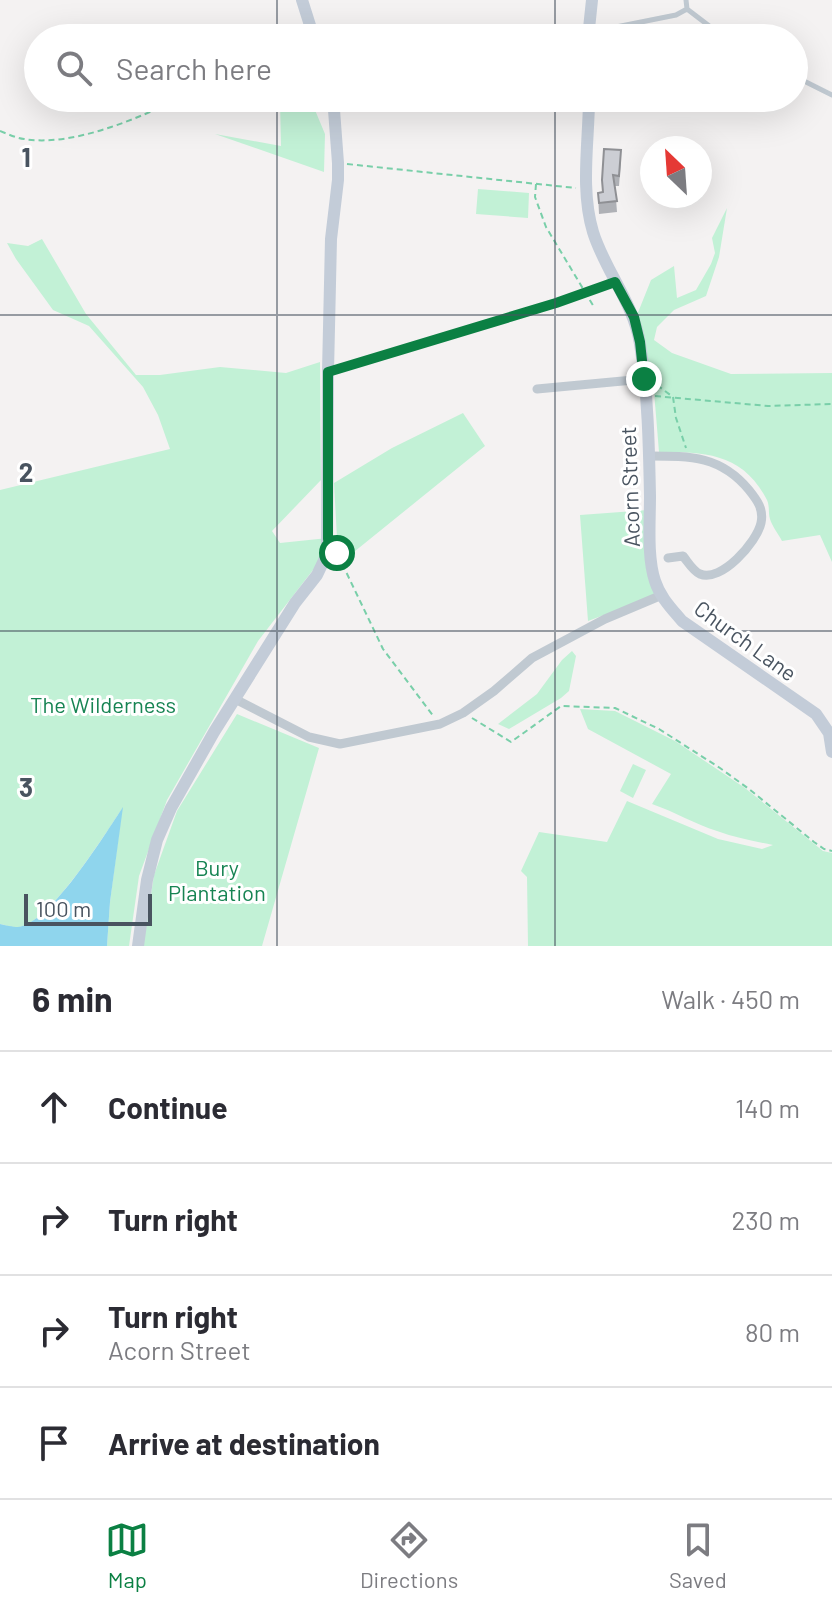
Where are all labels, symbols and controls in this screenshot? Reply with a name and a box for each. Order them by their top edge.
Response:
search box [24,24,808,112]
icon: search [52,46,96,90]
text: Search here [116,50,272,86]
north arrow [640,136,712,208]
text: 1 [21,141,31,172]
route end [626,361,662,397]
street label: Acorn Street [614,426,644,548]
text: 2 [19,456,33,487]
route start [319,535,355,571]
street label: Church Lane [690,594,802,686]
park label: The Wilderness [30,691,176,717]
text: 3 [19,771,33,802]
park label: Bury Plantation [168,854,266,905]
scale bar [24,890,152,926]
text: 100 m [36,895,91,921]
text: 6 min [32,978,113,1019]
text: Walk · 450 m [661,983,800,1014]
icon: ahead [32,1085,76,1129]
text: Continue [108,1089,228,1125]
text: 140 m [735,1092,800,1123]
icon: right [32,1197,76,1241]
text: Turn right [108,1201,238,1237]
text: 230 m [731,1204,800,1235]
text: Turn right [108,1298,238,1334]
icon: right [32,1309,76,1353]
text: 80 m [745,1316,800,1347]
text: Acorn Street [108,1334,251,1365]
icon: arrive [32,1421,76,1465]
text: Arrive at destination [108,1425,380,1461]
tab: Map [105,1518,149,1592]
tab: Directions [360,1518,458,1592]
tab: Saved [669,1518,727,1592]

